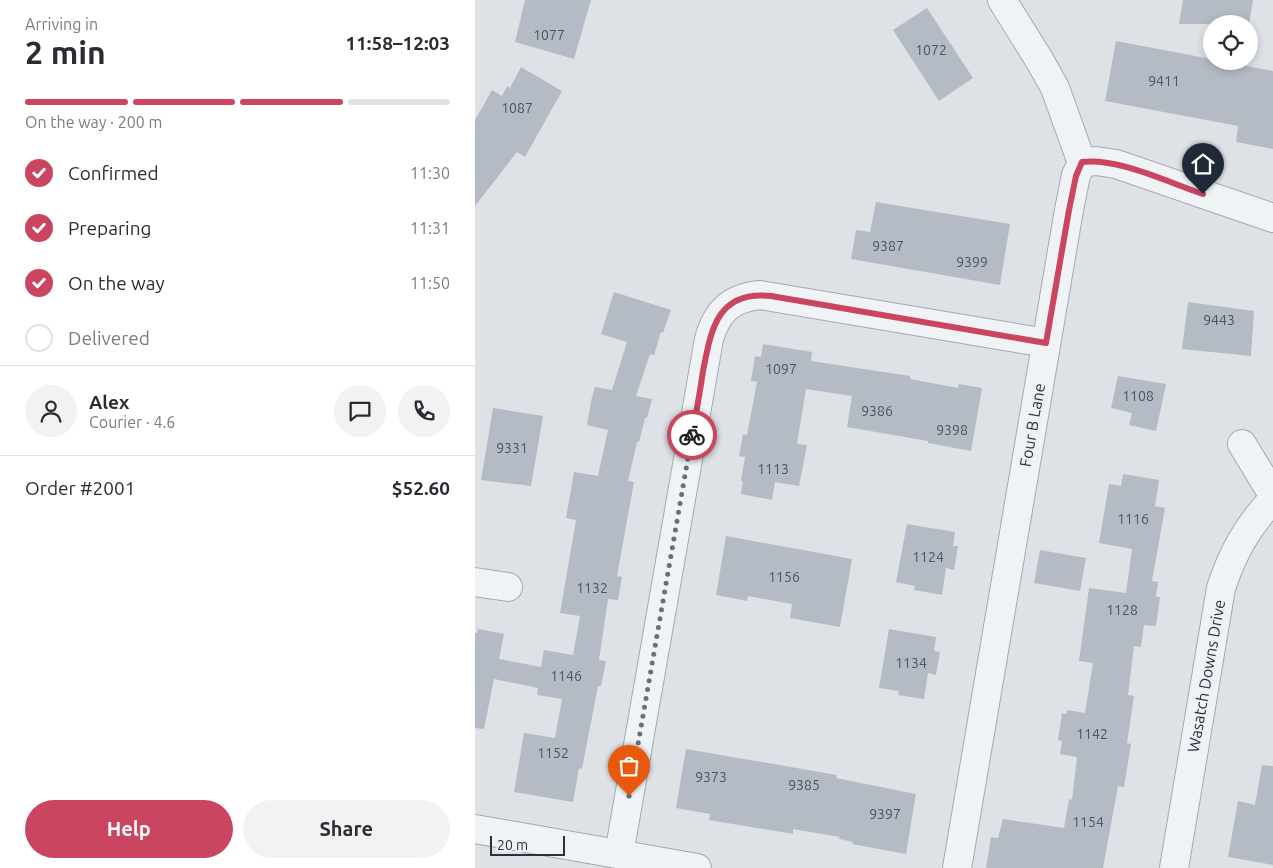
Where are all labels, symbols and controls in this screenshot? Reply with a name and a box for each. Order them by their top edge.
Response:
text: Arriving in [25,15,98,33]
map controls [1203,15,1258,70]
button: locate [1203,15,1258,70]
house number: 1077 [533,27,565,43]
text: 11:58–12:03 [345,32,450,54]
text: 2 min [25,34,106,70]
house number: 1072 [915,42,947,58]
house number: 9411 [1148,73,1180,89]
house number: 1087 [501,100,533,116]
text: On the way · 200 m [25,113,162,131]
pin [1182,143,1224,194]
icon: home [1189,150,1217,178]
icon: check [25,159,53,187]
text: Confirmed [68,162,159,184]
text: 11:30 [410,164,450,182]
icon: check [25,214,53,242]
text: Preparing [68,217,152,239]
text: 11:31 [410,219,450,237]
house number: 9387 [872,238,904,254]
house number: 9399 [956,254,988,270]
icon: check [25,269,53,297]
text: On the way [68,272,165,294]
text: 11:50 [410,274,450,292]
house number: 9443 [1203,312,1235,328]
text: Delivered [68,327,150,349]
house number: 1097 [765,361,797,377]
street label: Four B Lane [1016,382,1048,468]
button: person [25,385,77,437]
button: chat [334,385,386,437]
button: phone [398,385,450,437]
house number: 1108 [1122,388,1154,404]
text: Alex [89,391,129,413]
house number: 9386 [861,403,893,419]
courier [667,410,717,460]
text: Courier · 4.6 [89,413,175,431]
icon: bike [678,421,706,449]
house number: 9398 [936,422,968,438]
house number: 9331 [496,440,528,456]
house number: 1113 [757,461,789,477]
text: Order #2001 [25,477,135,499]
text: $52.60 [392,477,450,499]
house number: 1116 [1117,511,1149,527]
house number: 1124 [912,549,944,565]
house number: 1156 [768,569,800,585]
house number: 1132 [576,580,608,596]
street label: Wasatch Downs Drive [1184,598,1228,754]
house number: 1128 [1106,602,1138,618]
house number: 1134 [895,655,927,671]
house number: 1146 [550,668,582,684]
house number: 1142 [1076,726,1108,742]
house number: 1152 [537,745,569,761]
pin [608,745,650,796]
icon: bag [615,752,643,780]
house number: 9373 [695,769,727,785]
house number: 9385 [788,777,820,793]
button: Help [25,800,233,858]
button: Share [243,800,450,858]
house number: 9397 [869,806,901,822]
house number: 1154 [1072,814,1104,830]
scale bar [490,833,565,856]
text: 20 m [497,837,528,853]

